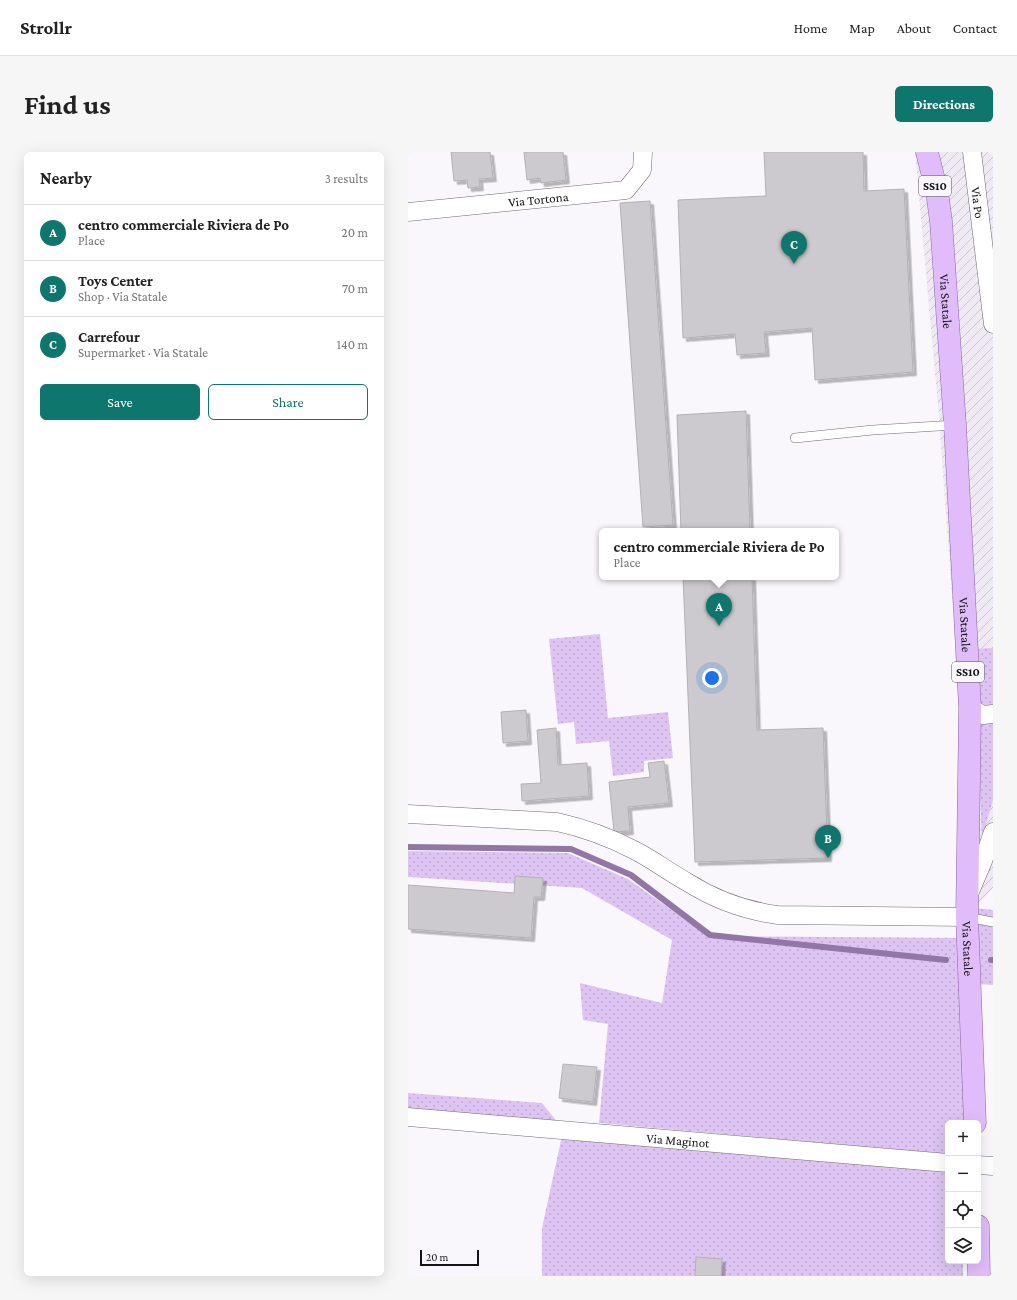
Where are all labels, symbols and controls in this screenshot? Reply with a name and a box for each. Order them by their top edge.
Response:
text: Strollr [20,17,72,38]
text: Home [794,20,827,36]
text: Map [849,20,875,36]
text: About [897,20,931,36]
text: Contact [953,20,997,36]
button: Directions [895,86,993,122]
text: Find us [24,89,111,120]
text: Nearby [40,169,92,188]
text: 3 results [325,171,368,186]
road number: SS10 [919,176,951,196]
street label: Via Po [968,186,987,219]
street label: Via Tortona [508,189,569,210]
text: centro commerciale Riviera de Po [78,217,289,233]
text: A [49,225,57,240]
text: 20 m [342,225,368,240]
pin: C [781,231,807,264]
text: Place [78,233,105,248]
text: Toys Center [78,273,153,289]
street label: Via Statale [937,273,955,330]
text: B [49,281,57,296]
text: 70 m [342,281,368,296]
text: Shop · Via Statale [78,289,167,304]
text: Carrefour [78,329,140,345]
text: C [49,337,57,352]
text: 140 m [337,337,368,352]
text: Supermarket · Via Statale [78,345,208,360]
button: Save [40,384,200,420]
button: Share [208,384,368,420]
popup [599,528,839,580]
text: centro commerciale Riviera de Po [613,539,825,555]
text: Place [613,555,641,570]
pin: A [706,593,732,626]
street label: Via Statale [956,597,974,653]
road number: SS10 [952,662,984,682]
your location [702,668,722,688]
pin: B [815,825,841,858]
street label: Via Statale [959,921,976,977]
map controls [945,1120,981,1264]
button: + [945,1120,981,1156]
street label: Via Maginot [646,1130,711,1151]
button: − [945,1156,981,1192]
button: locate [945,1192,981,1228]
button: layers [945,1228,981,1264]
scale bar [420,1248,479,1267]
text: 20 m [426,1251,448,1263]

